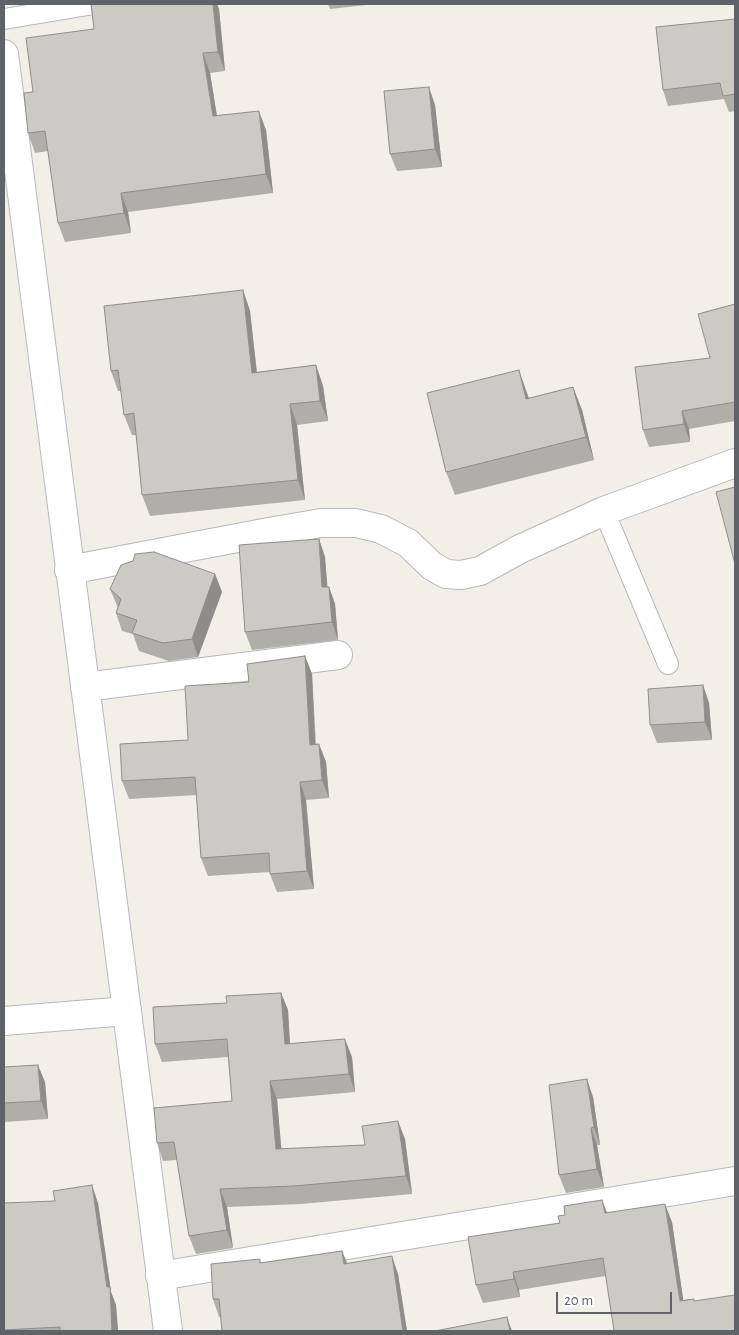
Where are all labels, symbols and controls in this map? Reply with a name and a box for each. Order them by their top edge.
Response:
scale bar [559,1282,675,1314]
text: 20 m [564,1293,593,1308]

